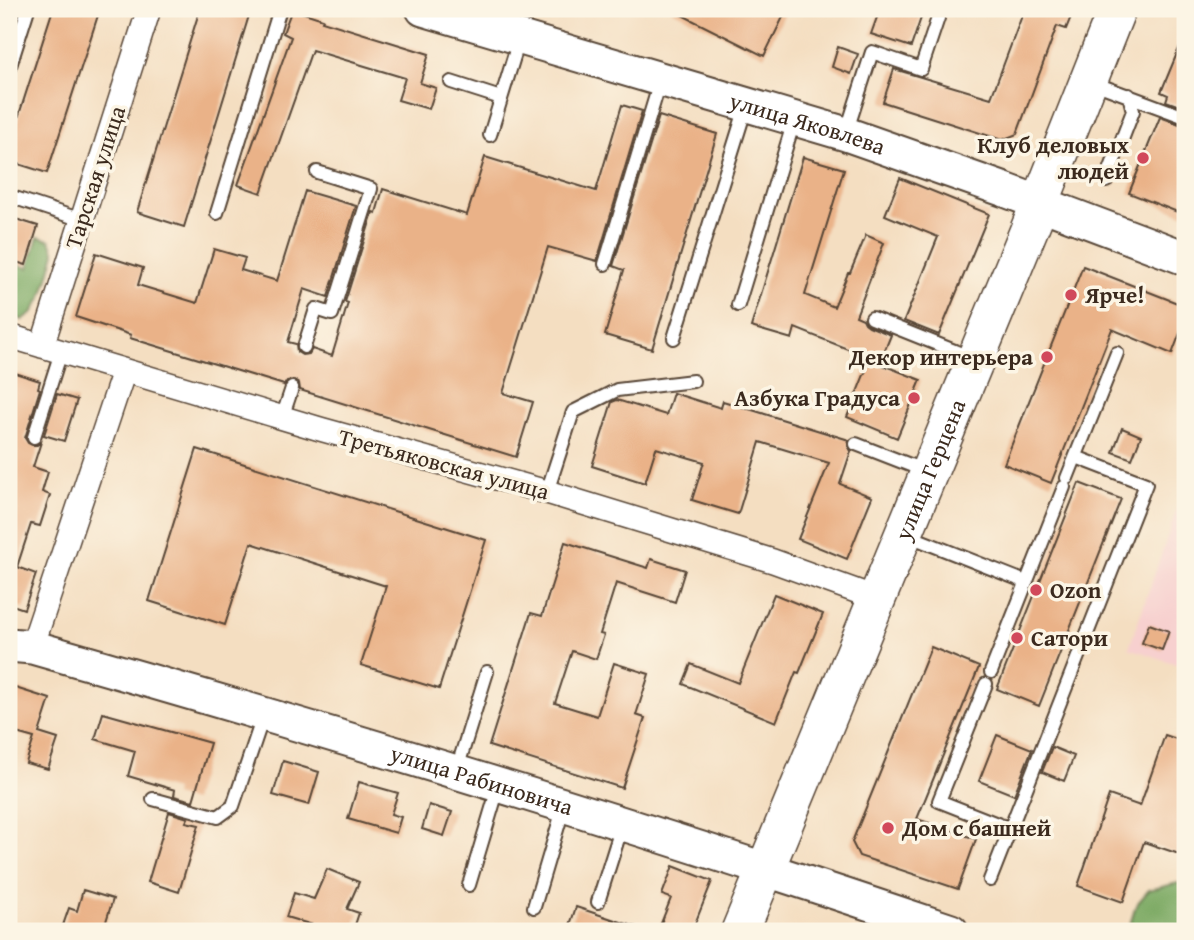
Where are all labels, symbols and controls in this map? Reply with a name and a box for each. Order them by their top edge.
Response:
street label: улица Яковлева [725,83,890,163]
street label: Тарская улица [56,101,133,252]
place label: Клуб деловых людей [977,128,1129,187]
marker: Клуб деловых людей [1135,150,1151,166]
place label: Ярче! [1084,278,1145,311]
marker: Ярче! [1063,287,1079,303]
place label: Декор интерьера [848,340,1033,373]
marker: Декор интерьера [1039,349,1055,365]
place label: Азбука Градуса [734,381,900,414]
marker: Азбука Градуса [906,390,922,406]
street label: улица Герцена [885,394,973,546]
street label: Третьяковская улица [335,420,553,508]
place label: Ozon [1050,573,1102,606]
marker: Ozon [1028,582,1044,598]
place label: Сатори [1031,621,1108,654]
marker: Сатори [1009,630,1025,646]
street label: улица Рабиновича [386,736,577,823]
place label: Дом с башней [901,811,1051,844]
marker: Дом с башней [880,820,896,836]

